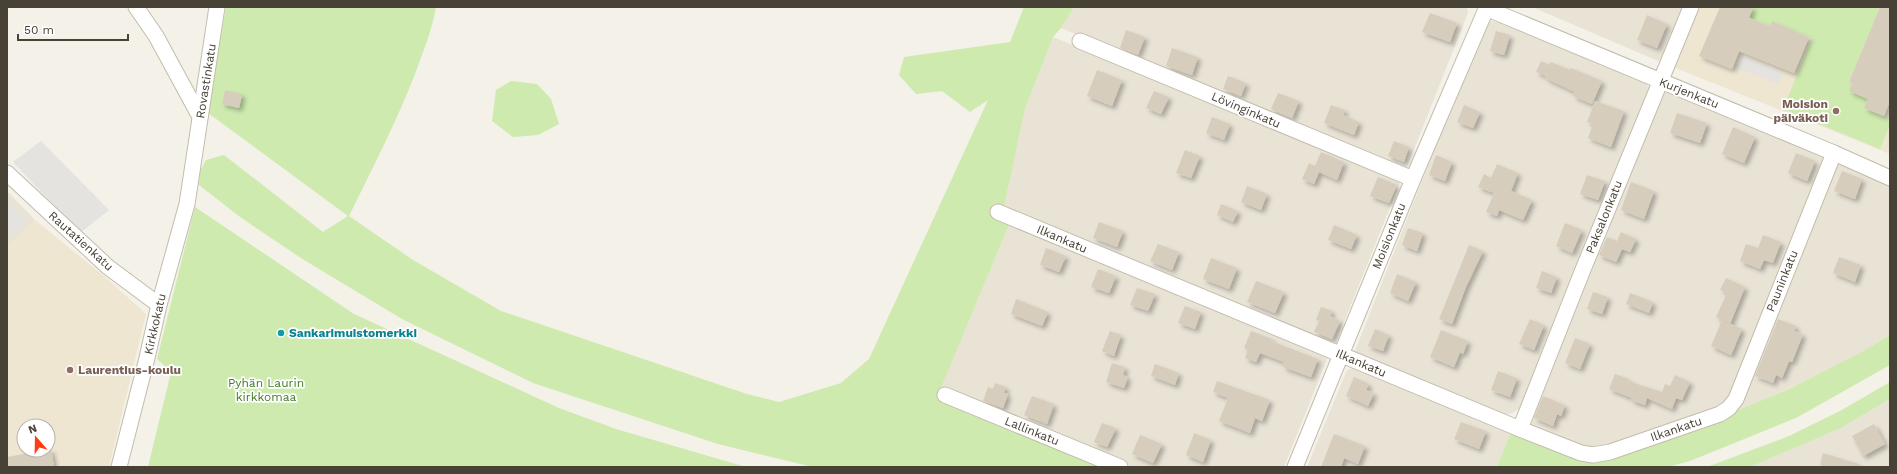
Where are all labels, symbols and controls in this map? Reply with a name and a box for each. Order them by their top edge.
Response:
scale bar [18,16,128,42]
text: 50 m [24,23,54,37]
street label: Rovastinkatu [193,43,219,119]
street label: Kurjenkatu [1657,75,1721,111]
street label: Lövinginkatu [1209,89,1283,131]
place label: Moision päiväkoti [1774,97,1828,125]
marker: Moision päiväkoti [1831,106,1841,116]
street label: Paksalonkatu [1583,178,1625,256]
street label: Moisionkatu [1369,201,1409,271]
street label: Rautatienkatu [46,208,116,274]
street label: Ilkankatu [1035,222,1089,256]
street label: Pauninkatu [1763,248,1801,314]
street label: Kirkkokatu [141,292,169,356]
place label: Sankarimuistomerkki [289,326,417,340]
marker: Sankarimuistomerkki [276,328,286,338]
street label: Ilkankatu [1334,346,1388,380]
place label: Laurentius-koulu [78,363,181,377]
marker: Laurentius-koulu [65,365,75,375]
park label: Pyhän Laurin kirkkomaa [228,376,304,404]
street label: Lallinkatu [1003,414,1061,448]
street label: Ilkankatu [1648,414,1704,444]
north arrow [16,418,56,458]
text: N [27,422,39,437]

